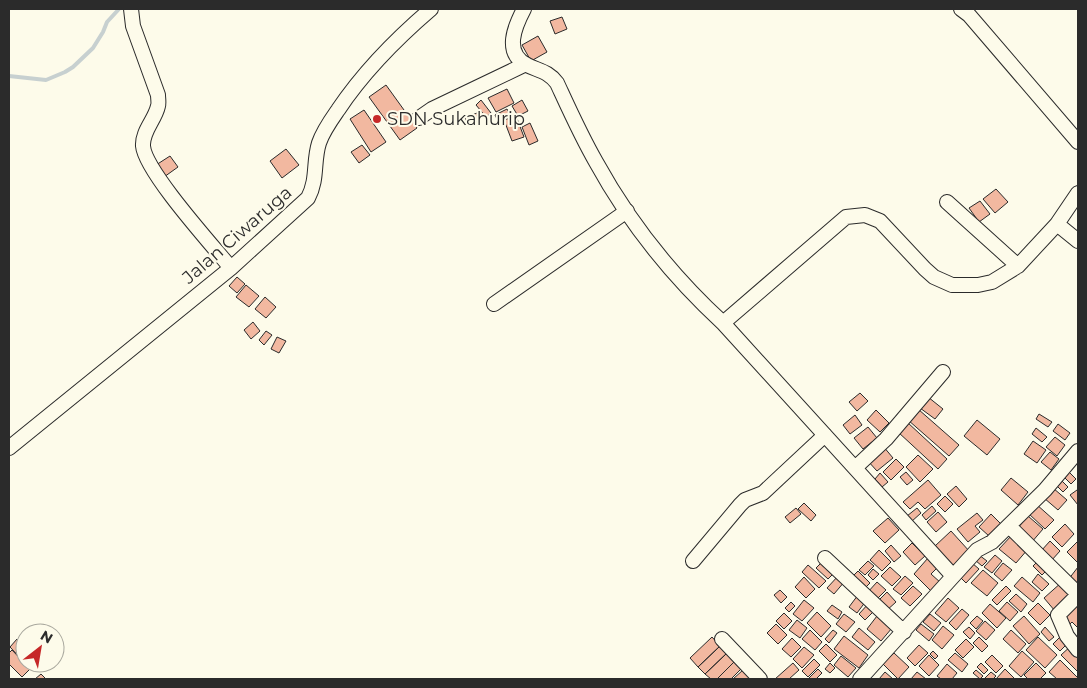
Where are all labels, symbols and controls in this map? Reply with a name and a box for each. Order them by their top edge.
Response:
place label: SDN Sukahurip [387,108,525,130]
marker: SDN Sukahurip [371,113,383,125]
street label: Jalan Ciwaruga [177,181,296,289]
north arrow [15,623,65,673]
text: N [37,626,56,647]

